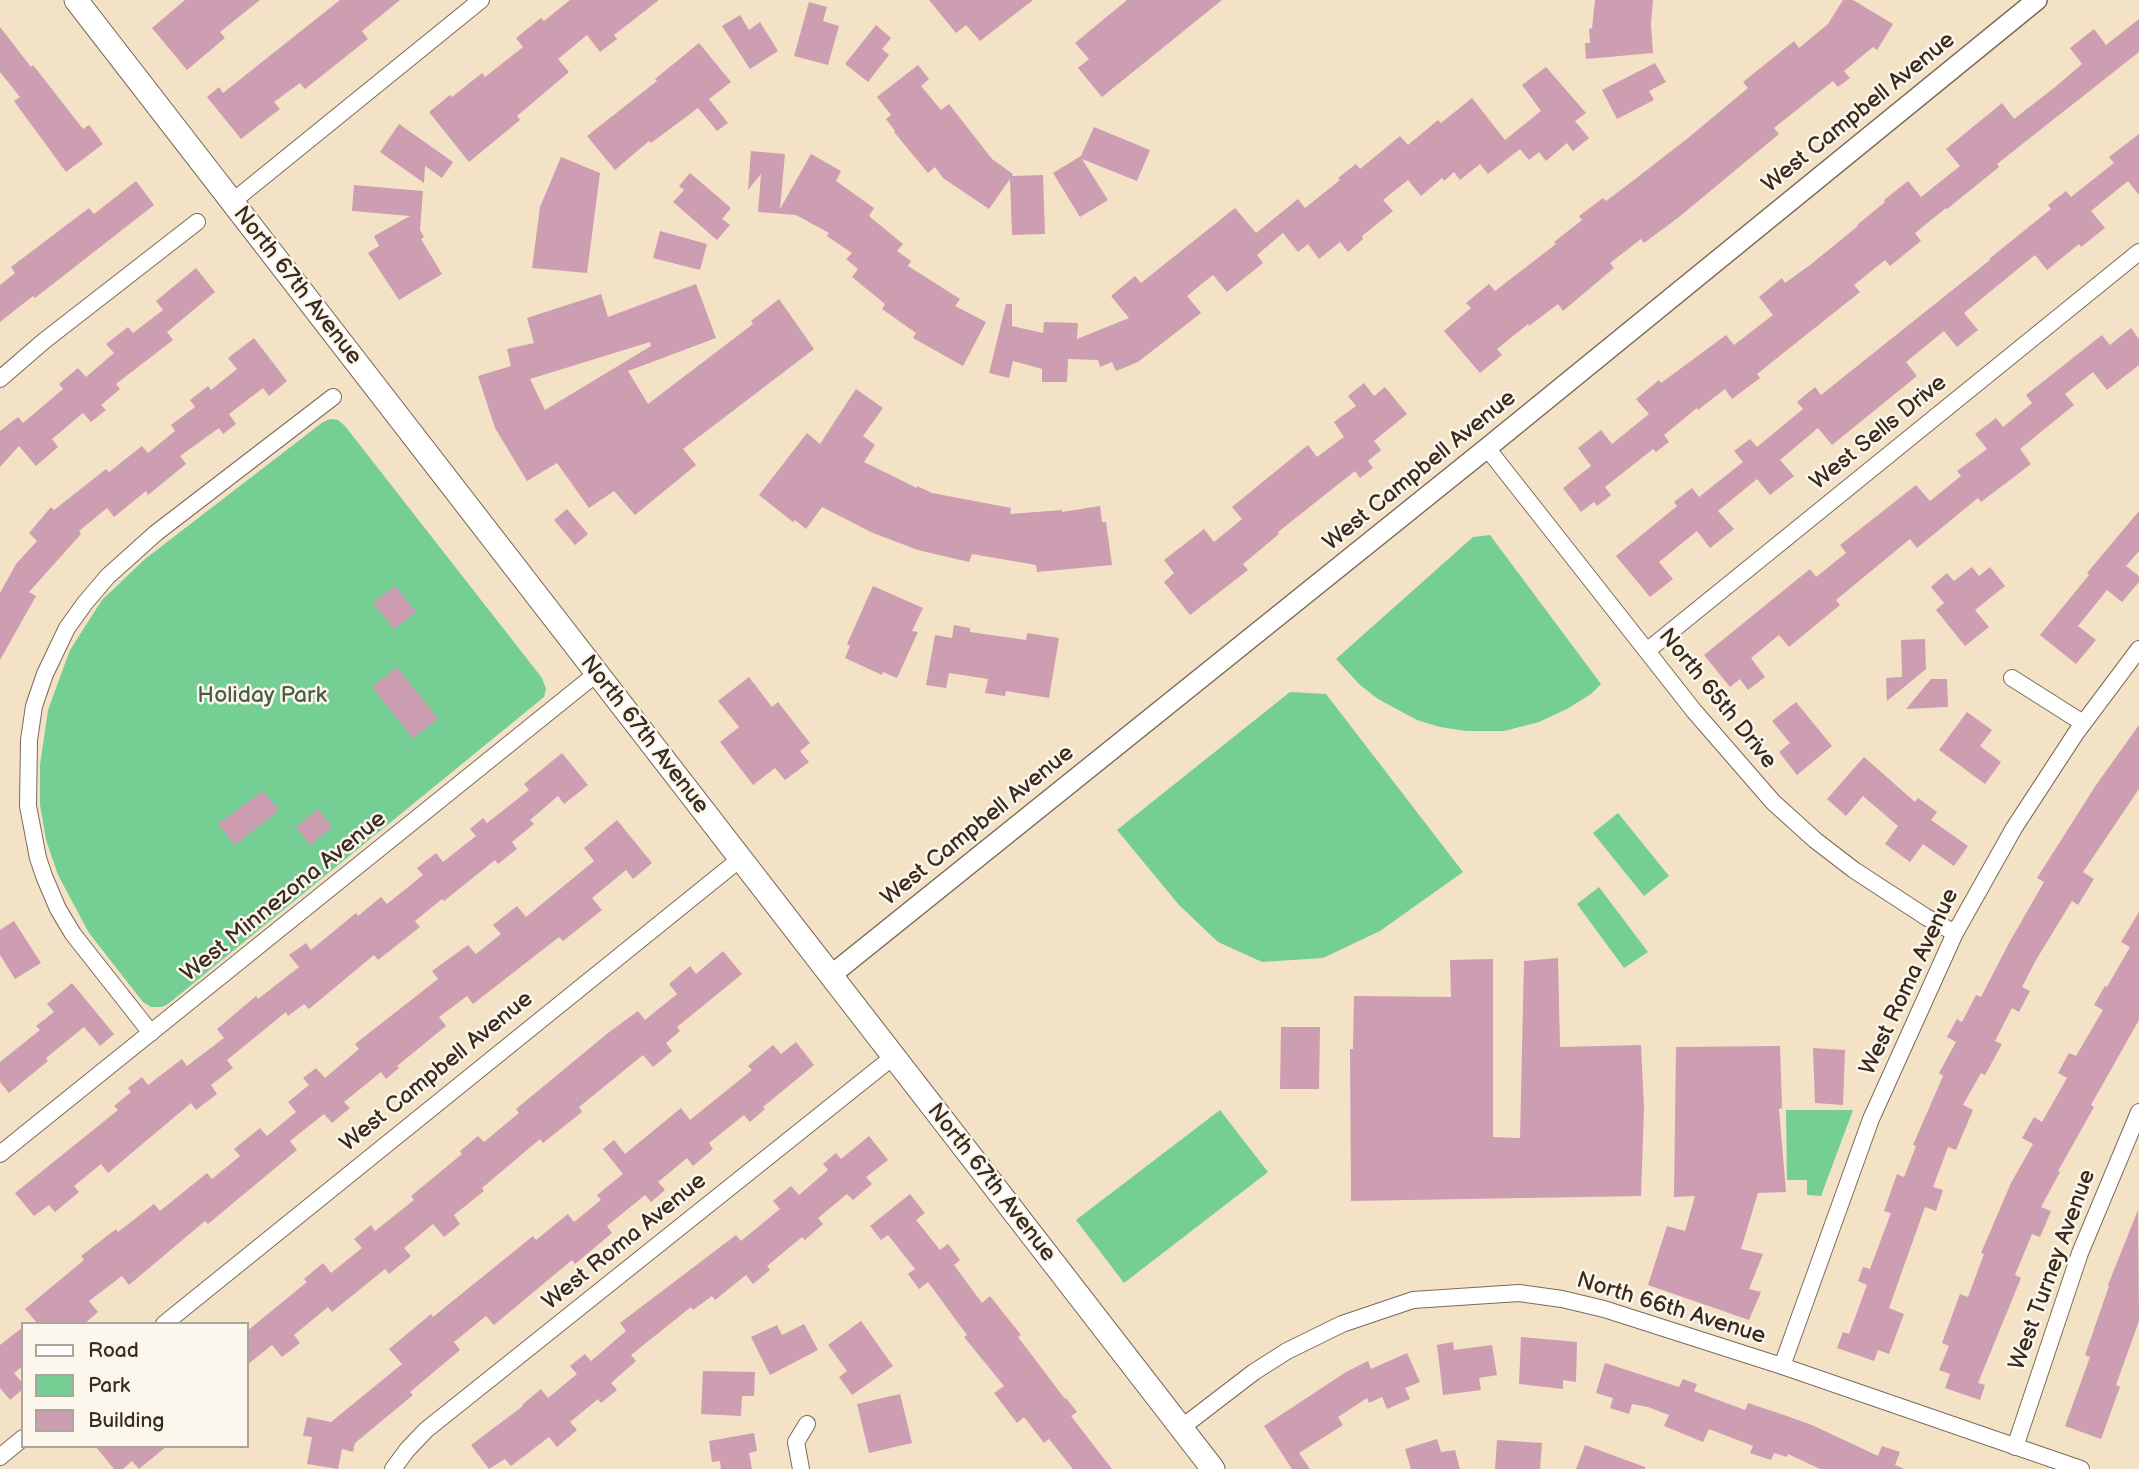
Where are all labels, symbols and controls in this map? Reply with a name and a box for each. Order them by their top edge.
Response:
street label: West Campbell Avenue [1757,27,1961,199]
street label: North 67th Avenue [227,201,367,371]
street label: West Sells Drive [1805,370,1953,496]
street label: West Campbell Avenue [1318,385,1522,557]
street label: North 65th Drive [1652,623,1782,775]
street label: North 67th Avenue [574,650,714,820]
park label: Holiday Park [197,682,327,710]
street label: West Campbell Avenue [876,740,1080,912]
street label: West Minnezona Avenue [176,806,392,988]
street label: West Roma Avenue [1855,884,1965,1080]
street label: West Campbell Avenue [335,986,539,1158]
street label: North 67th Avenue [921,1098,1061,1268]
street label: West Turney Avenue [2004,1166,2102,1374]
street label: West Roma Avenue [538,1167,712,1317]
street label: North 66th Avenue [1573,1267,1769,1351]
legend [21,1322,248,1448]
text: Road [88,1338,139,1363]
text: Park [88,1373,130,1398]
text: Building [88,1408,164,1433]

